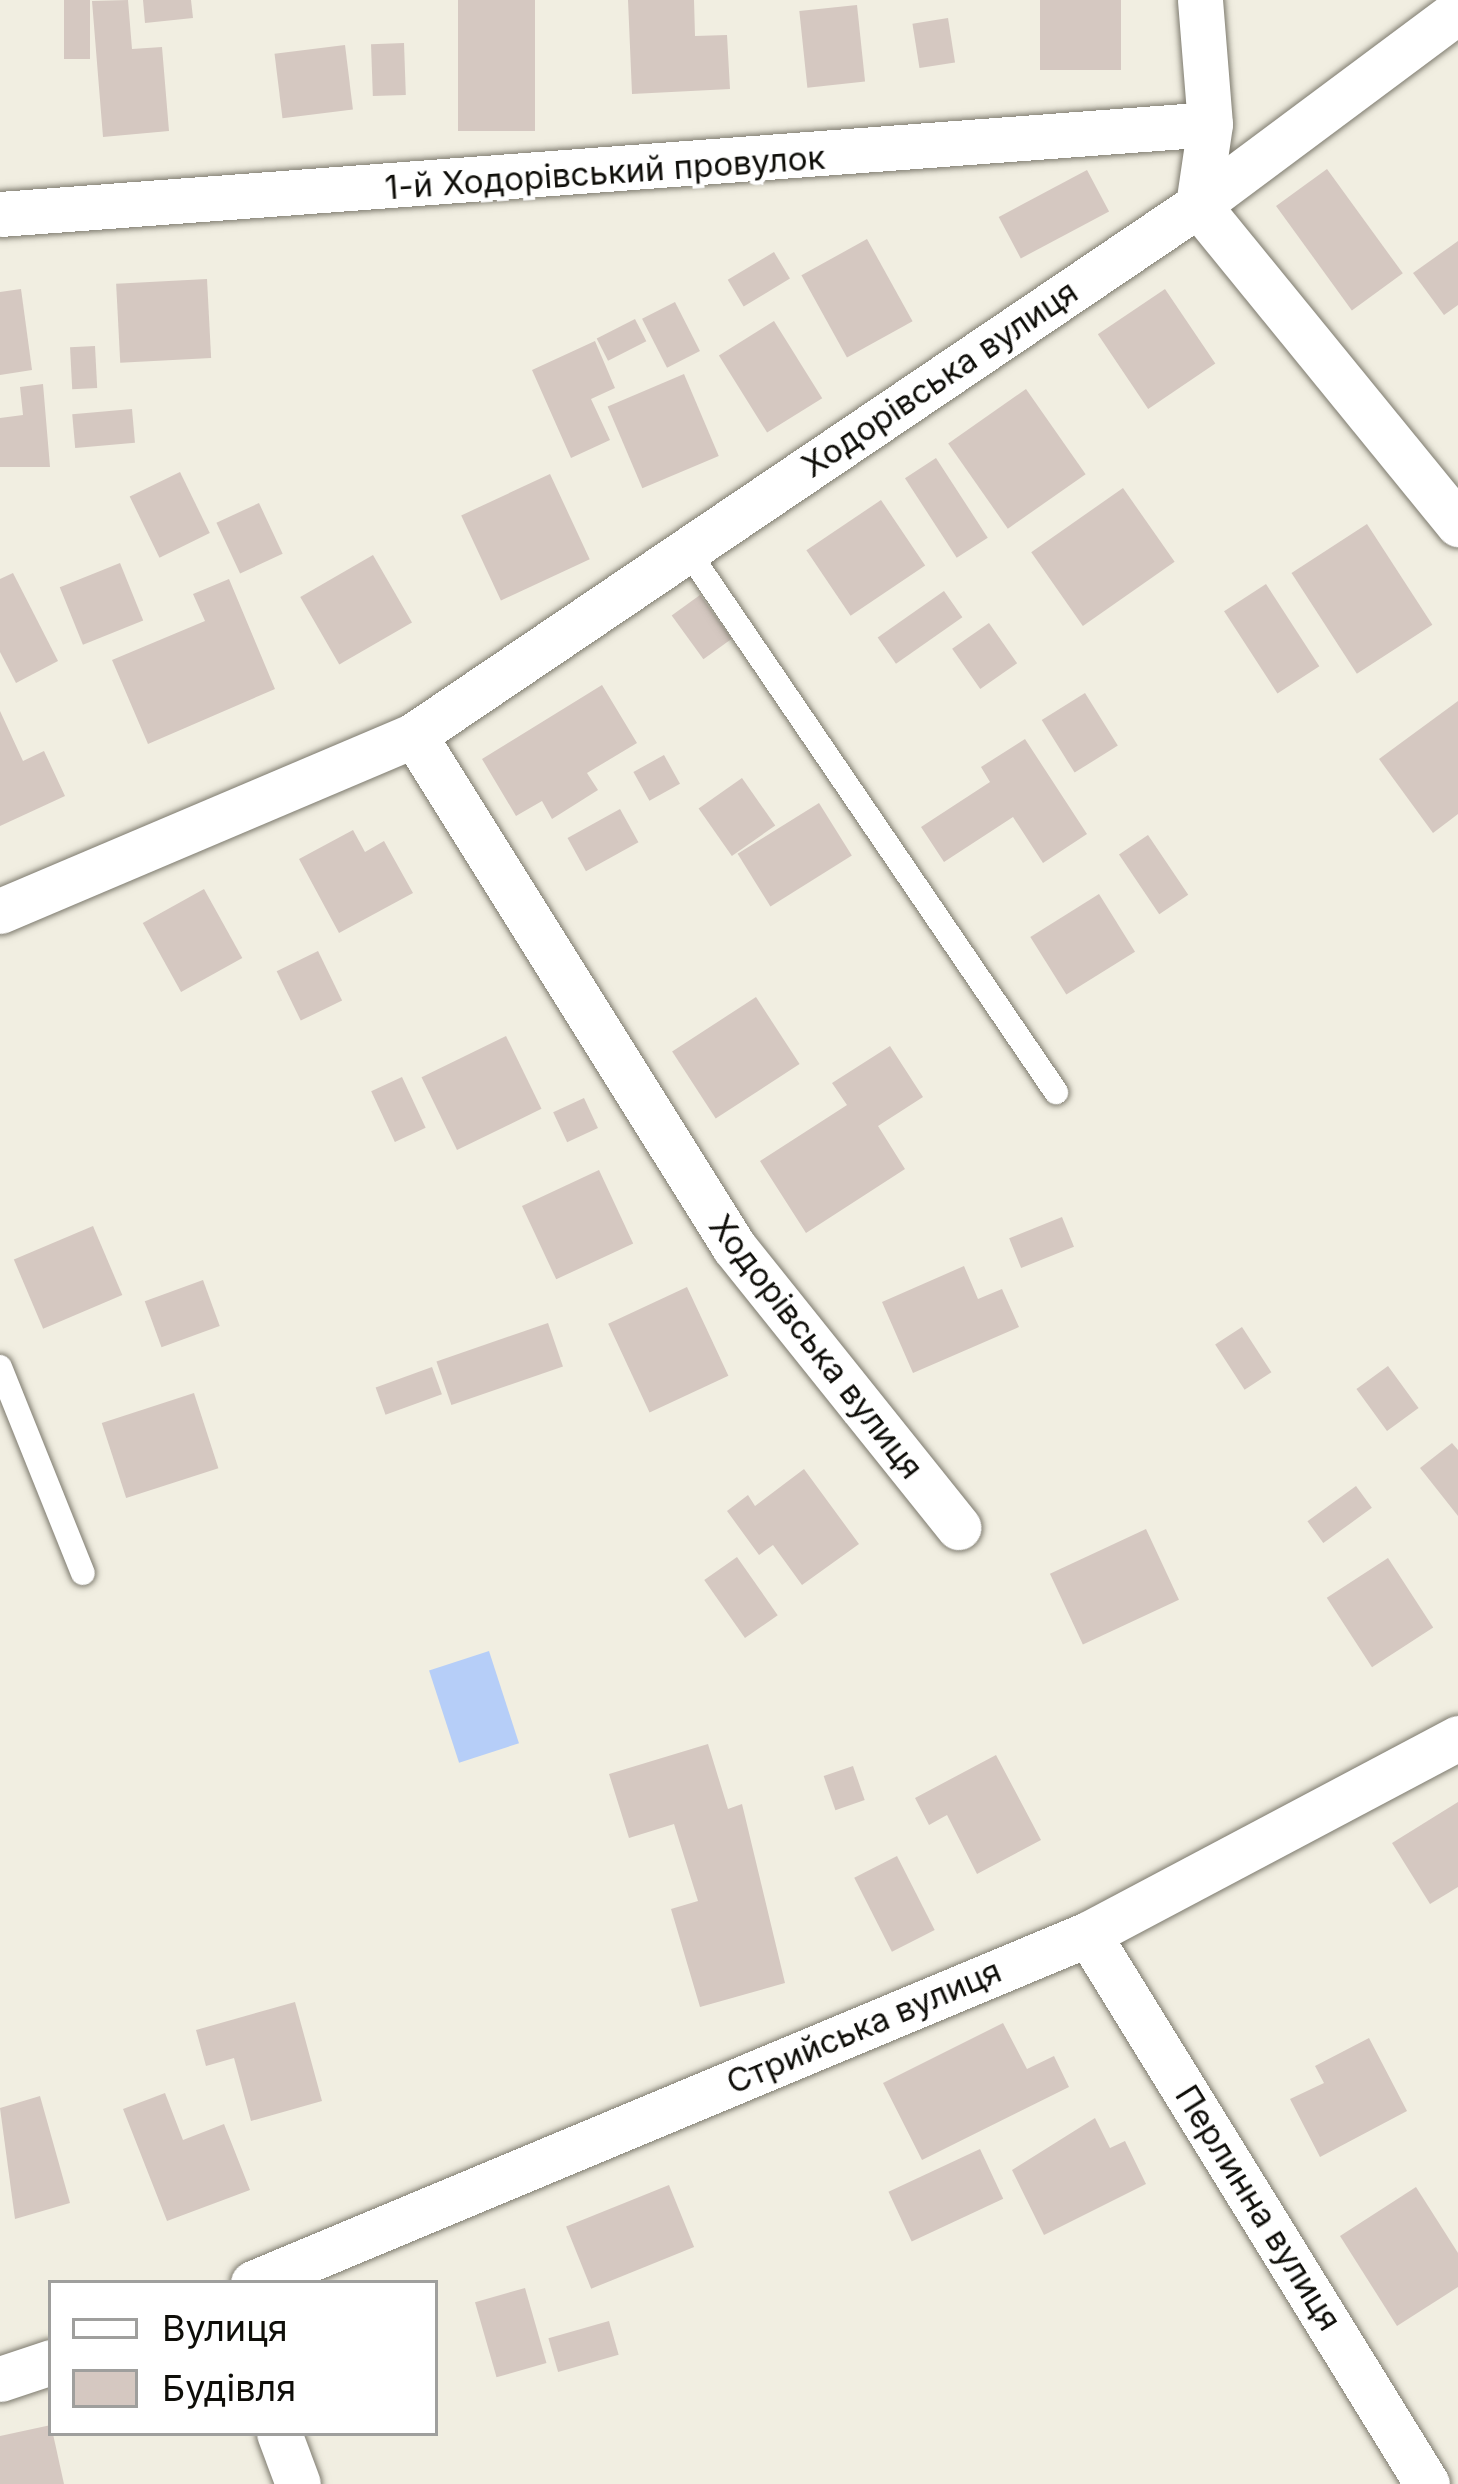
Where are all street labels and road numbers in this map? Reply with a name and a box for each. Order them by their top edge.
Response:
street label: 1-й Ходорівський провулок [383,138,827,208]
street label: Ходорівська вулиця [795,272,1085,486]
street label: Ходорівська вулиця [701,1207,931,1487]
street label: Стрийська вулиця [721,1951,1007,2103]
street label: Перлинна вулиця [1167,2078,1349,2338]

